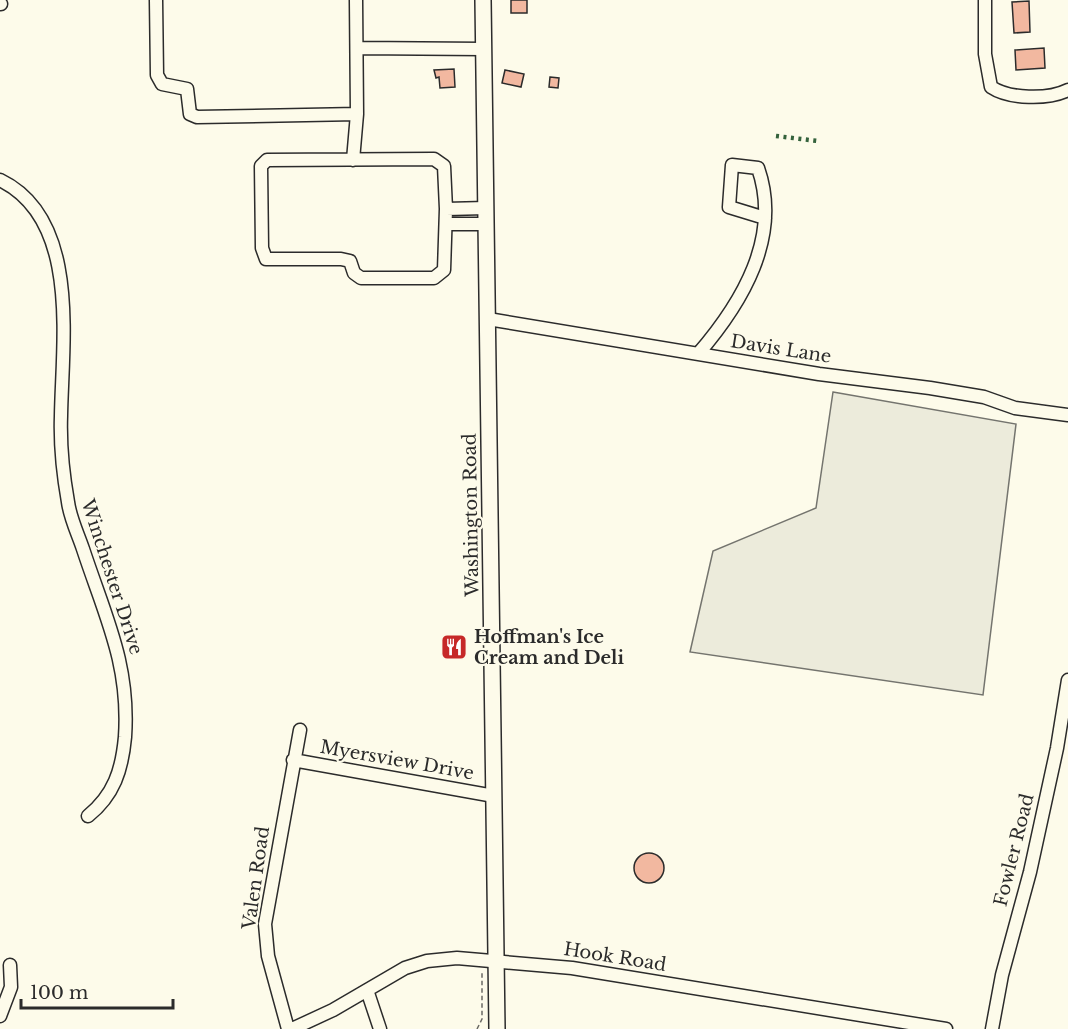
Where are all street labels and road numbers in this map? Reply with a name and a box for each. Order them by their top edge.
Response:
street label: Davis Lane [729,330,833,368]
street label: Washington Road [459,433,483,598]
street label: Winchester Drive [76,496,147,657]
street label: Myersview Drive [318,736,476,784]
street label: Fowler Road [989,791,1039,909]
street label: Valen Road [238,825,274,932]
street label: Hook Road [562,938,668,976]

